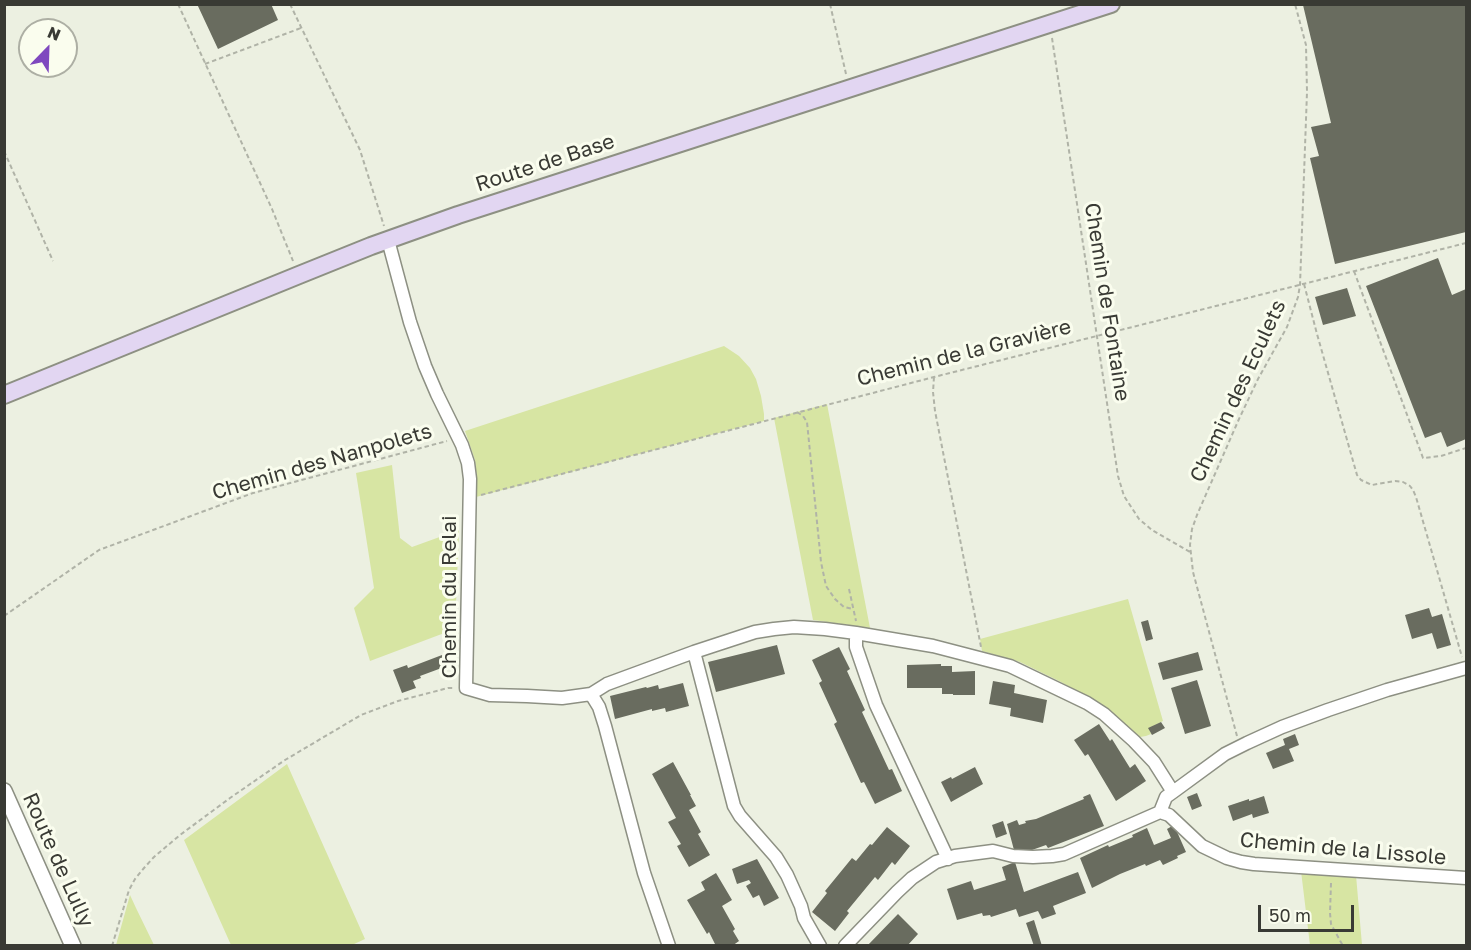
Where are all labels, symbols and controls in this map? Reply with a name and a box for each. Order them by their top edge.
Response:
north arrow [18,18,78,78]
text: N [45,22,64,45]
street label: Route de Base [472,129,618,197]
street label: Chemin de Fontaine [1079,201,1135,403]
street label: Chemin des Eculets [1185,296,1291,486]
street label: Chemin de la Gravière [854,314,1074,392]
street label: Chemin des Nanpolets [209,419,435,505]
street label: Chemin du Relai [436,515,462,679]
street label: Route de Lully [17,789,99,931]
street label: Chemin de la Lissole [1239,827,1447,871]
scale bar [1261,893,1357,931]
text: 50 m [1269,904,1311,926]

